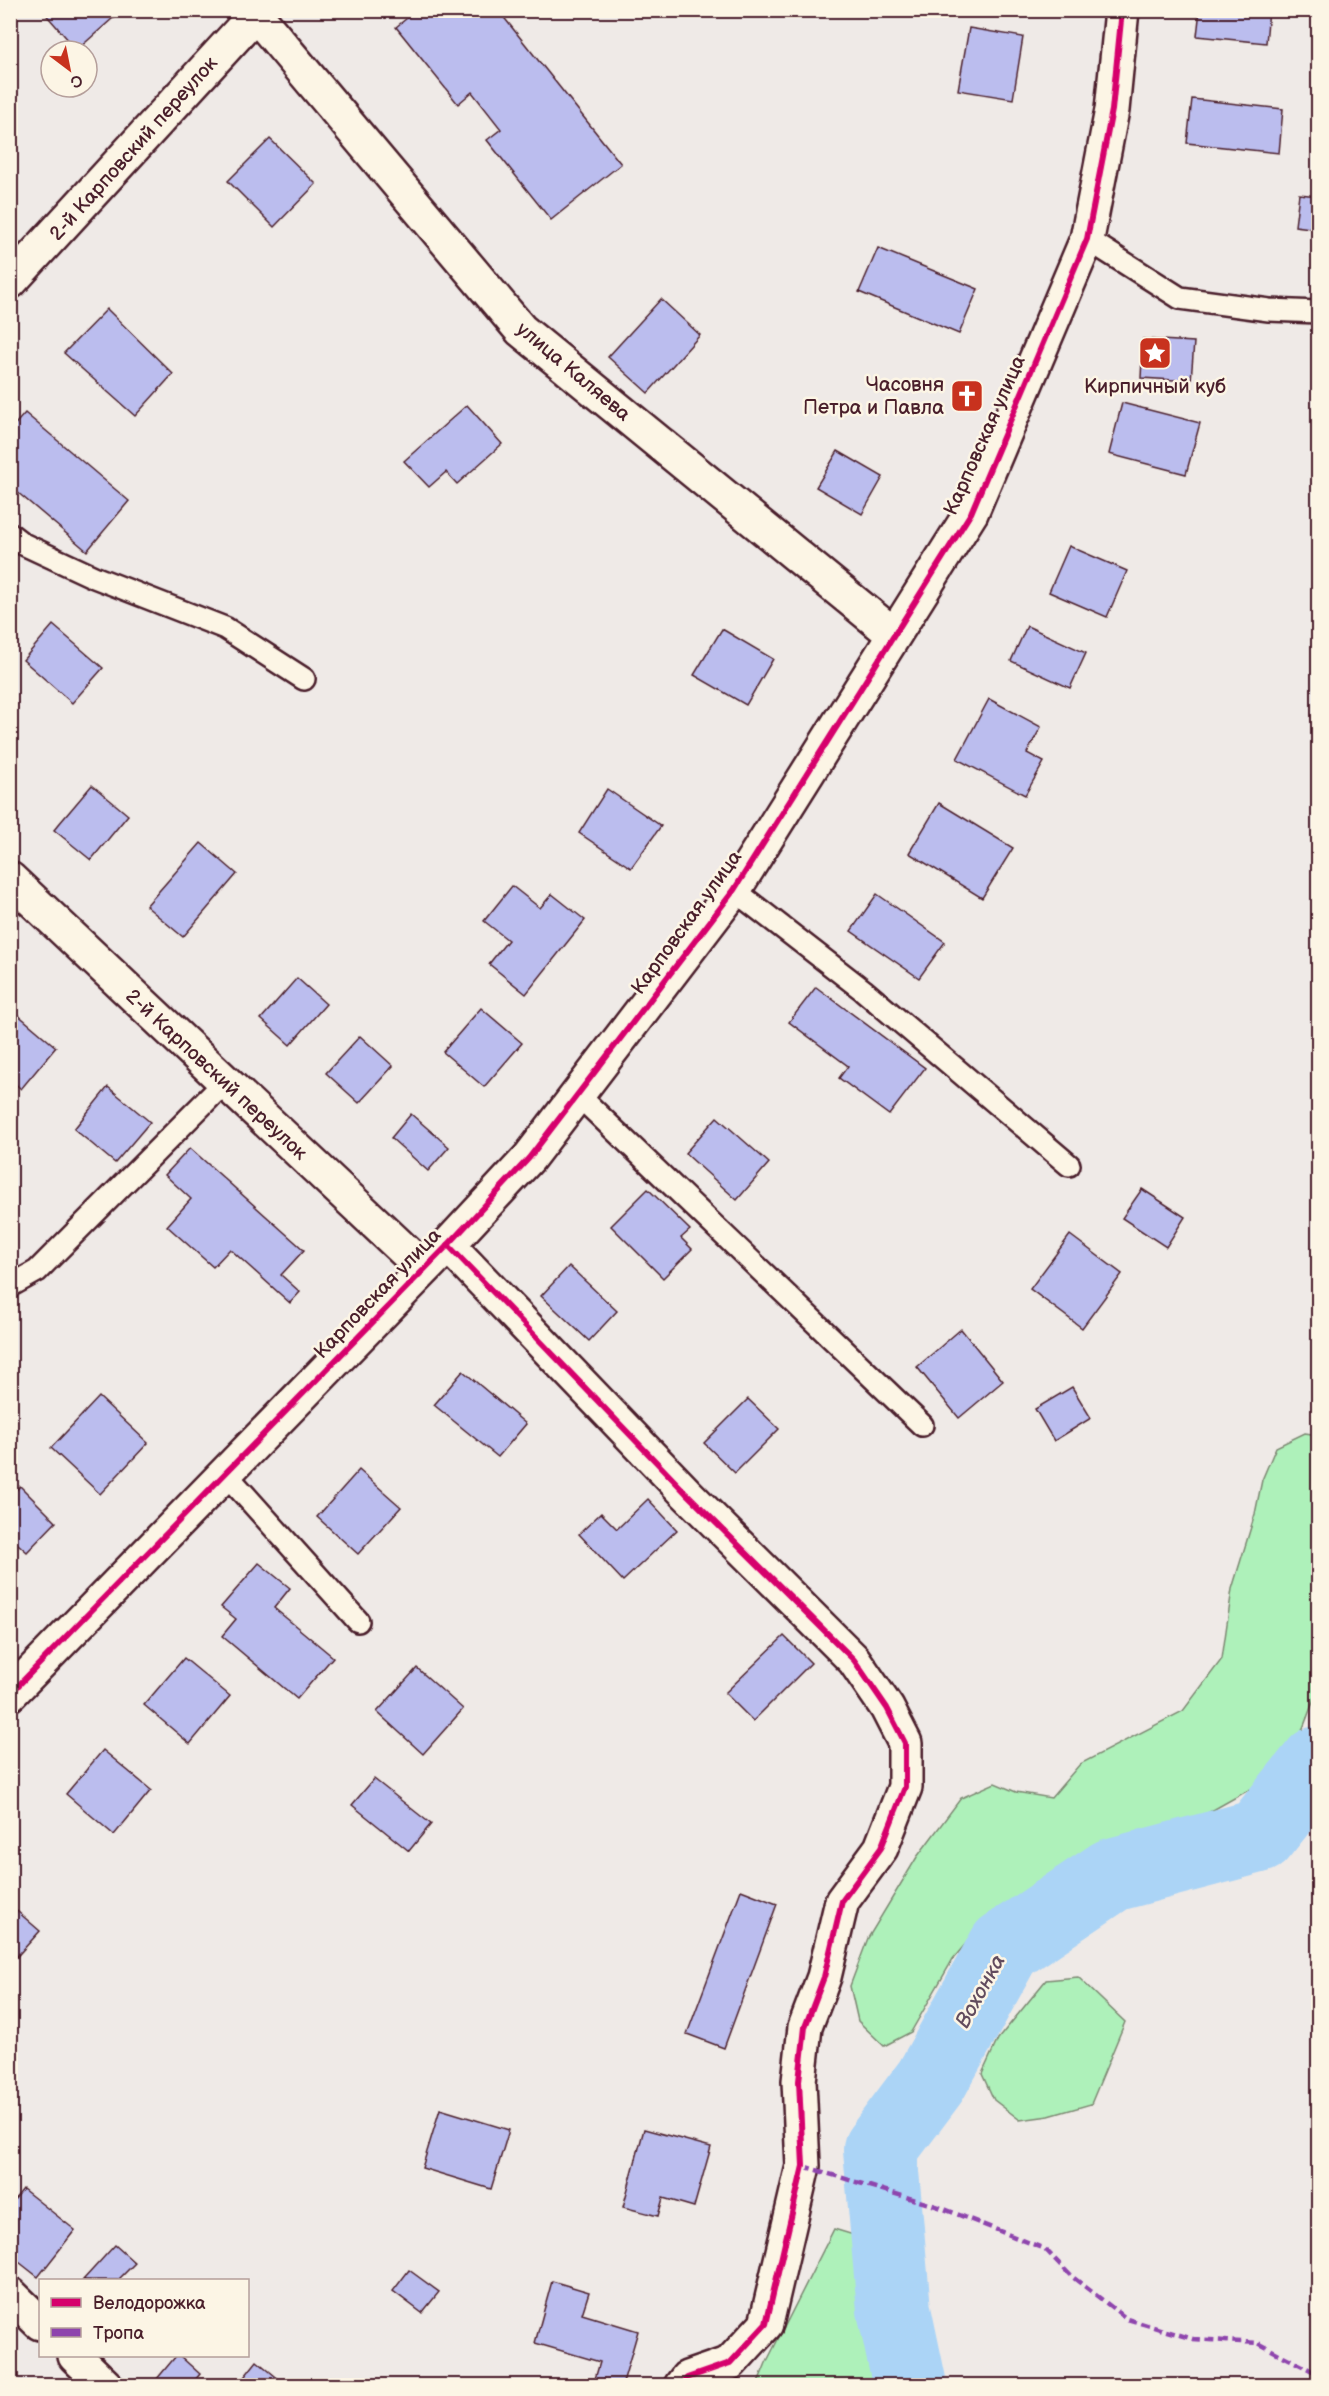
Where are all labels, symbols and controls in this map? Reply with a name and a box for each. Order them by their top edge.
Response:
north arrow [39,39,99,99]
street label: 2-й Карповский переулок [45,51,223,246]
text: С [66,69,86,91]
street label: улица Каляева [512,317,635,426]
place icon: Кирпичный куб [1137,335,1173,371]
street label: Карповская улица [939,352,1031,519]
place label: Часовня Петра и Павла [803,373,944,420]
place label: Кирпичный куб [1084,375,1226,399]
church icon: Часовня Петра и Павла [949,378,985,414]
street label: Карповская улица [626,846,747,999]
street label: 2-й Карповский переулок [120,984,312,1165]
street label: Карповская улица [309,1223,446,1364]
water label: Вохонка [950,1950,1011,2032]
legend [39,2279,249,2357]
text: Велодорожка [93,2293,206,2314]
text: Тропа [93,2323,144,2344]

